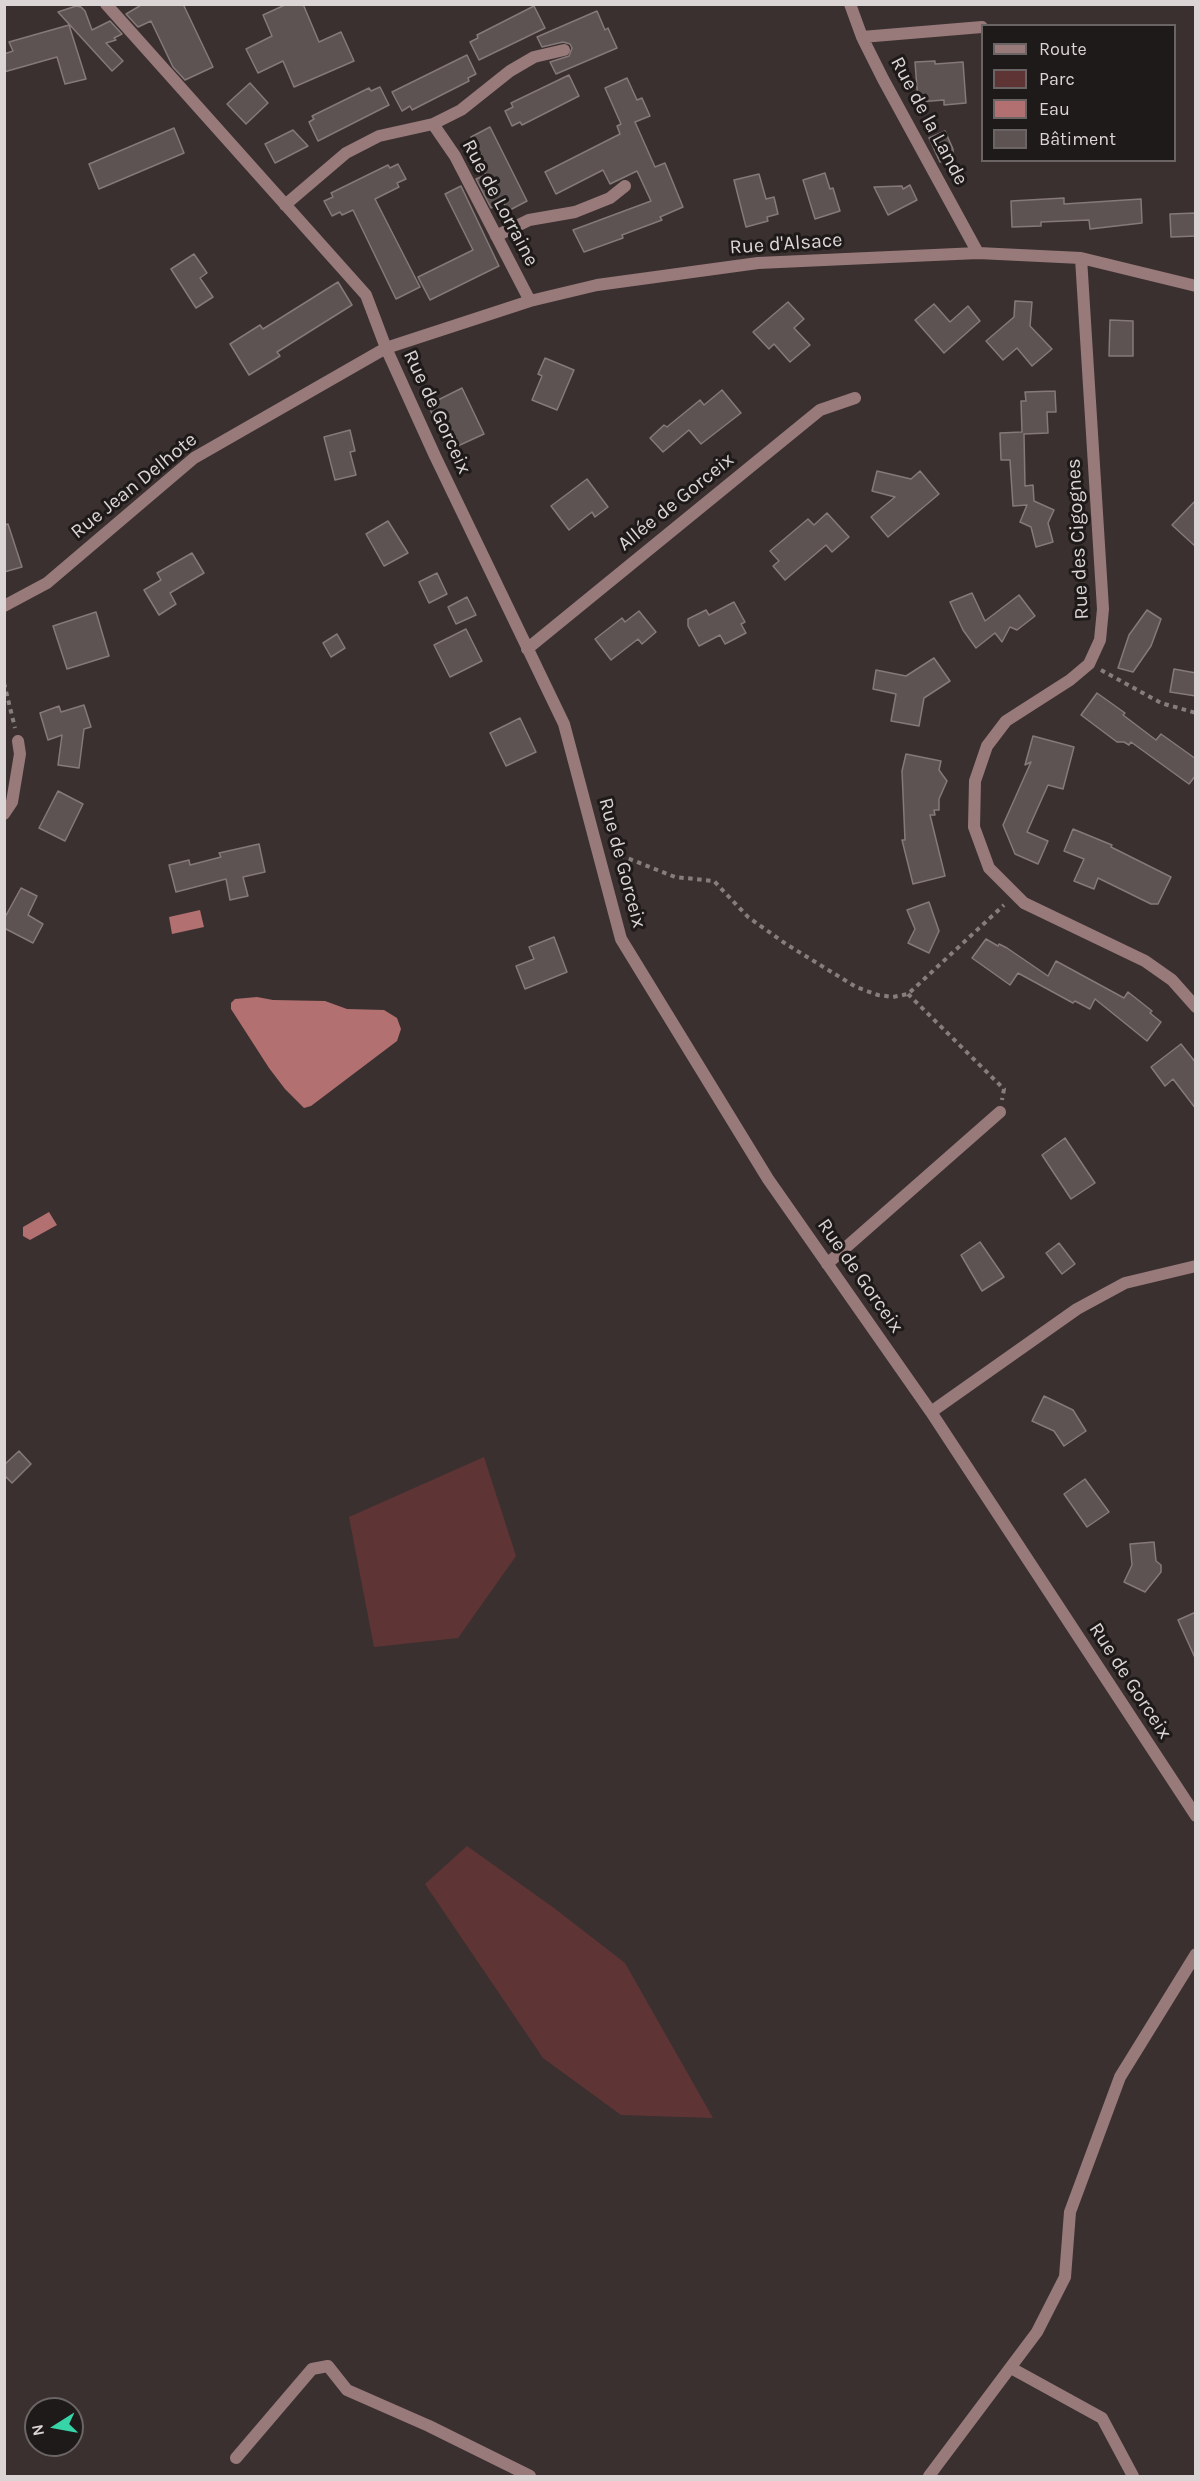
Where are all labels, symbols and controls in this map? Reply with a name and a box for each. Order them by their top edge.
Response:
legend [981,24,1176,162]
text: Route [1039,38,1087,60]
street label: Rue de la Lande [885,53,973,189]
text: Parc [1039,68,1075,90]
text: Eau [1039,98,1070,120]
text: Bâtiment [1039,128,1116,150]
street label: Rue de Lorraine [456,135,544,271]
street label: Rue d'Alsace [729,228,843,260]
street label: Rue de Gorceix [398,346,476,478]
street label: Rue Jean Delhote [66,428,202,544]
street label: Allée de Gorceix [613,448,739,556]
street label: Rue des Cigognes [1062,458,1094,620]
street label: Rue de Gorceix [593,795,651,931]
street label: Rue de Gorceix [812,1214,908,1338]
street label: Rue de Gorceix [1083,1618,1177,1744]
north arrow [24,2397,84,2457]
text: N [27,2423,48,2438]

